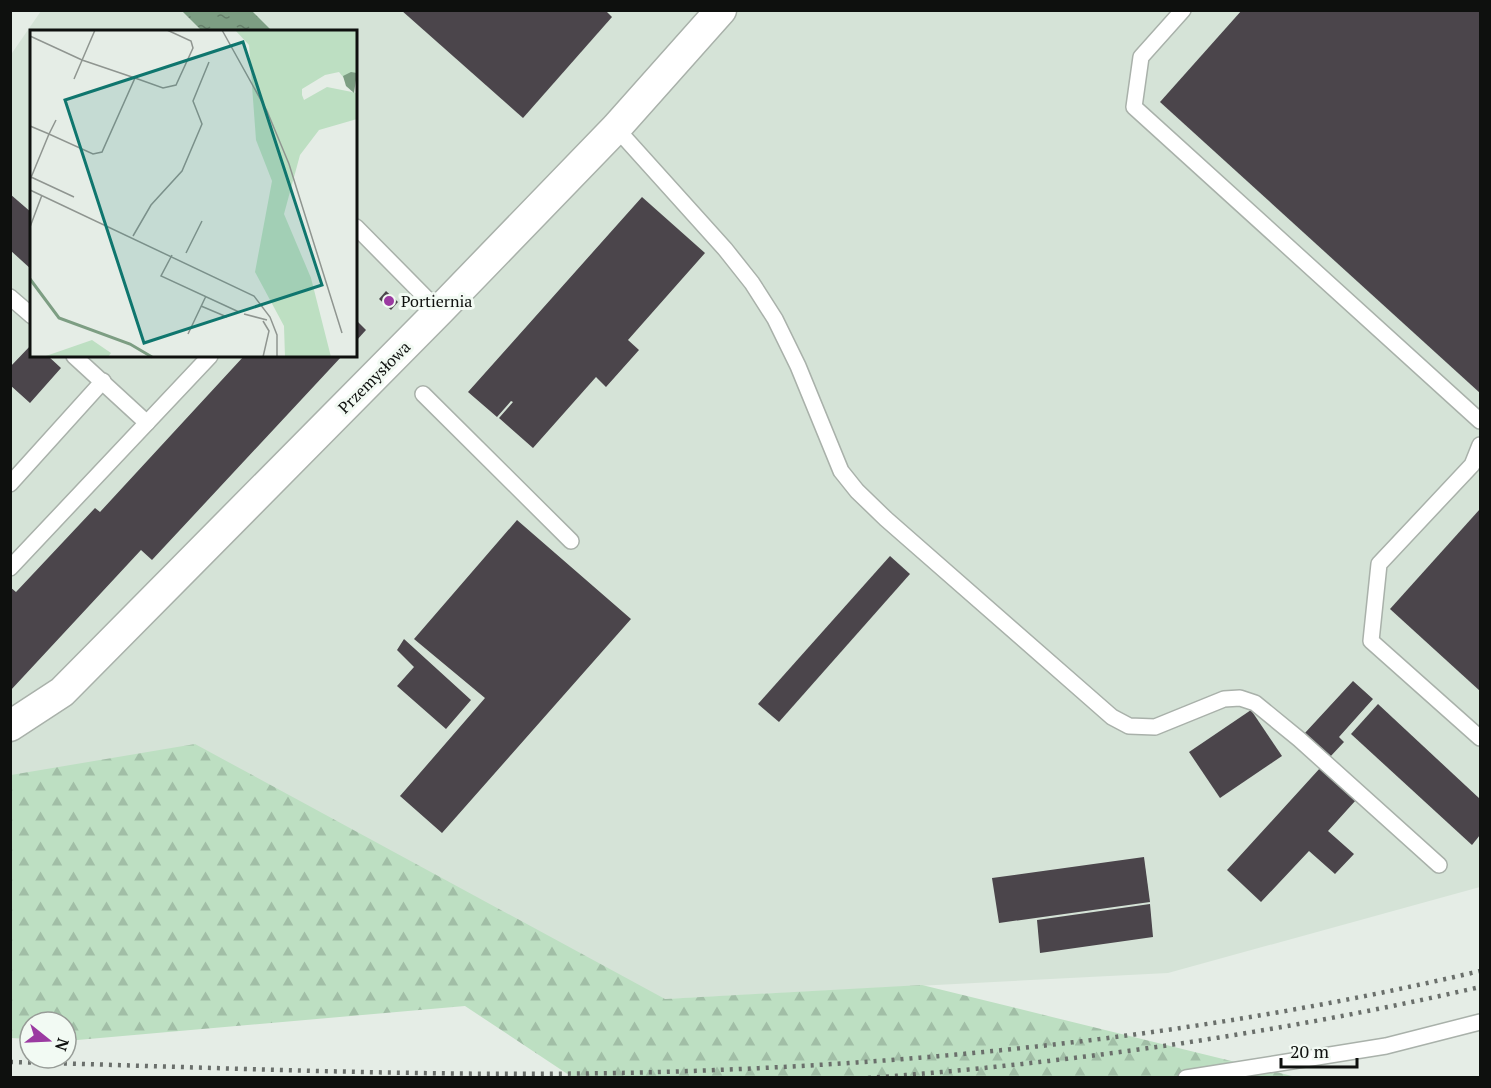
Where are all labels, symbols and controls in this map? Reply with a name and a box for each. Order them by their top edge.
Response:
inset map [30,30,357,357]
place label: Portiernia [401,290,472,312]
marker: Portiernia [382,294,396,308]
street label: Przemysłowa [333,336,415,418]
north arrow [18,1010,78,1070]
scale bar [1281,1031,1358,1069]
text: N [50,1035,75,1054]
text: 20 m [1290,1039,1330,1063]

